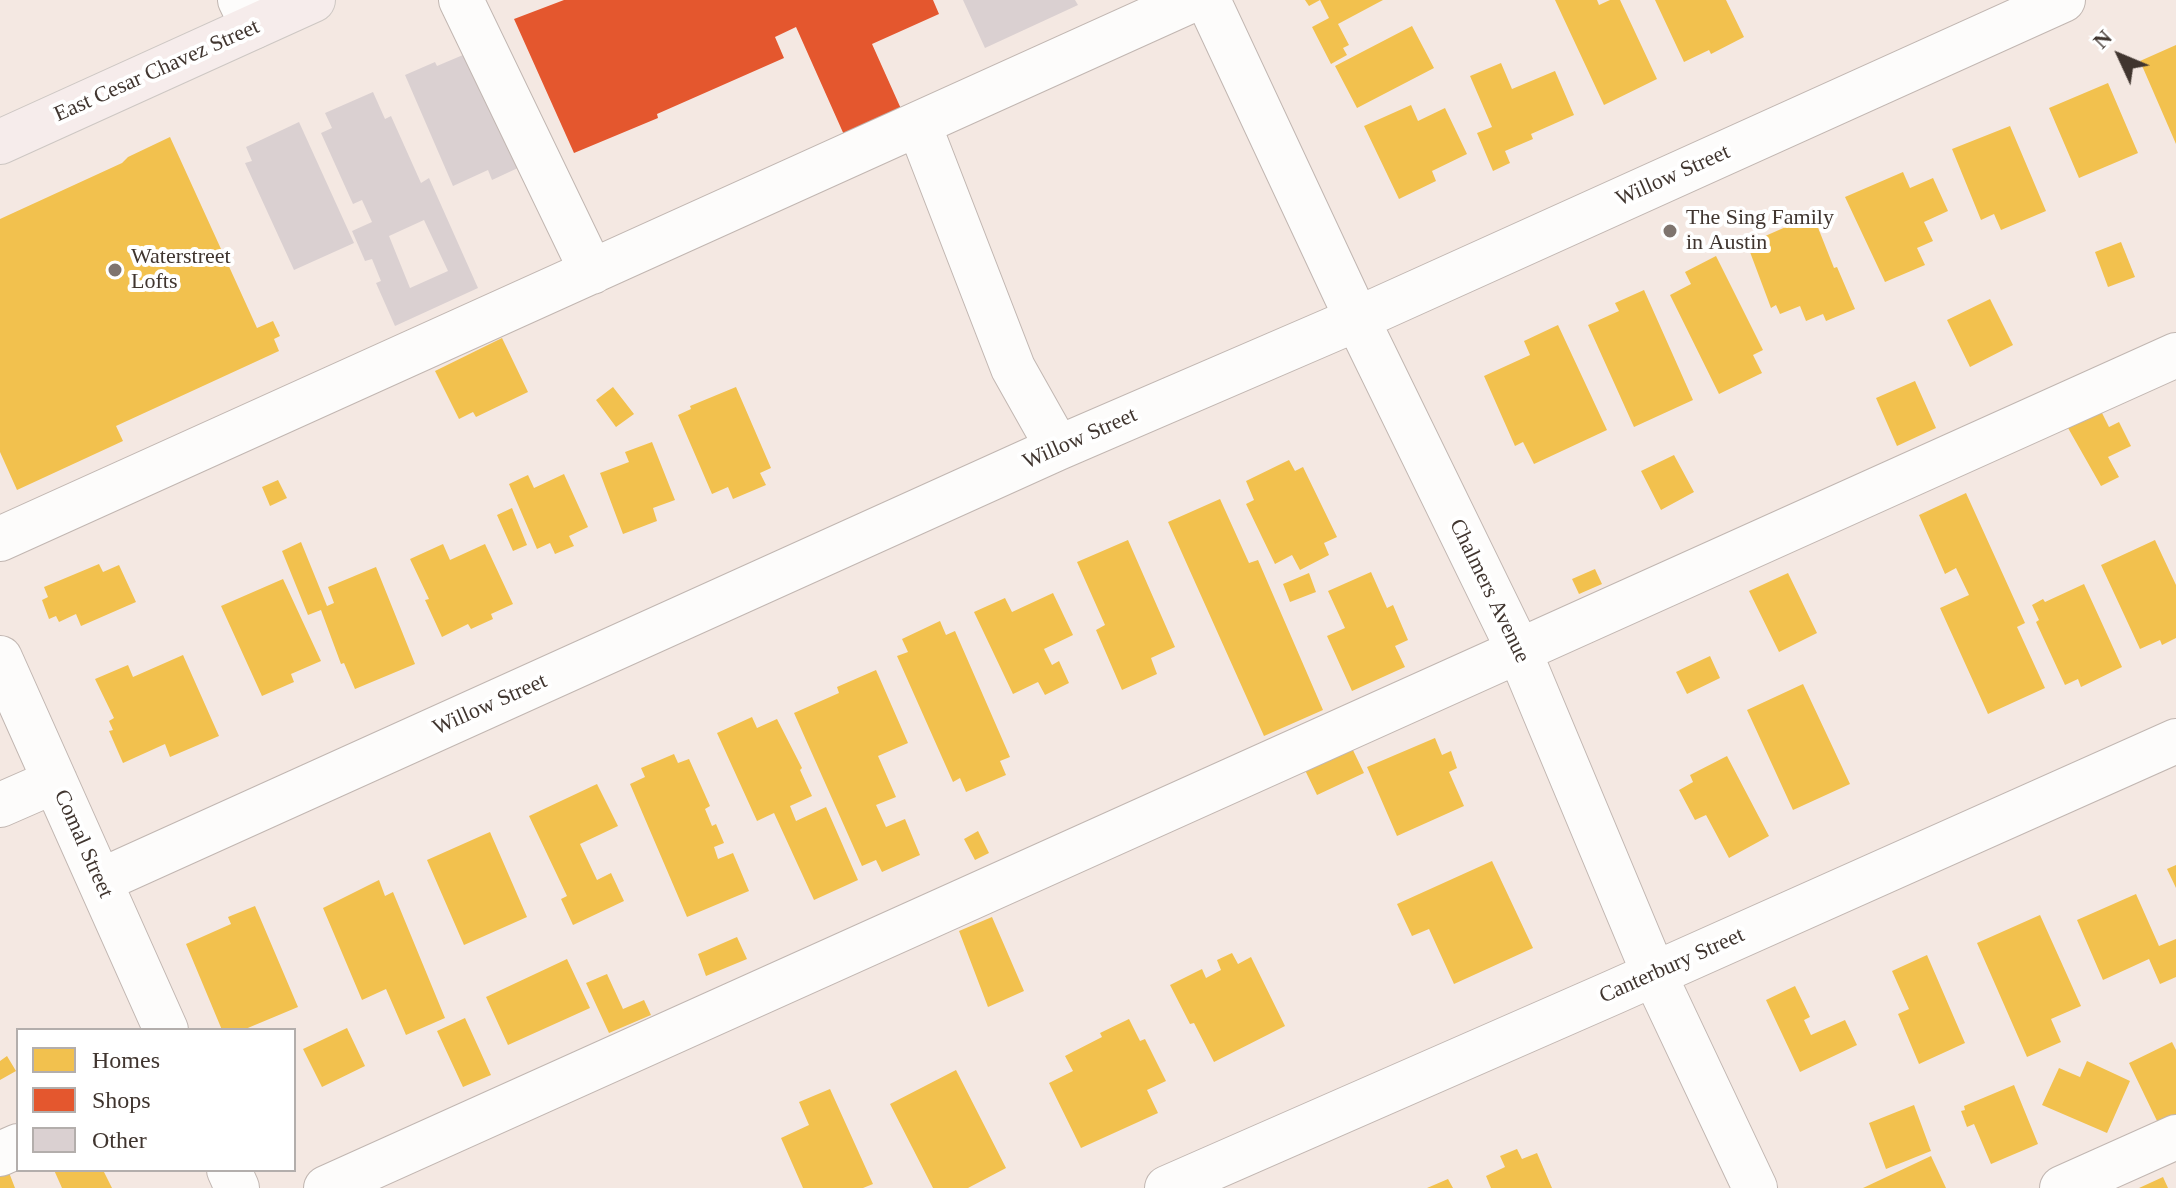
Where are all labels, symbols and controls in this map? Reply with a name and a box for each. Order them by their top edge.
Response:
street label: East Cesar Chavez Street [50,14,264,128]
north arrow [2080,16,2160,96]
text: N [2088,25,2117,53]
street label: Willow Street [1612,139,1734,213]
place label: The Sing Family in Austin [1686,205,1834,256]
marker: The Sing Family in Austin [1661,222,1679,240]
place label: Waterstreet Lofts [131,244,231,296]
marker: Waterstreet Lofts [106,261,124,279]
street label: Willow Street [1019,402,1141,476]
street label: Chalmers Avenue [1443,515,1535,667]
street label: Willow Street [429,668,551,742]
street label: Comal Street [47,786,119,902]
street label: Canterbury Street [1595,922,1749,1010]
legend [16,1028,296,1172]
text: Homes [92,1047,160,1073]
text: Shops [92,1087,151,1113]
text: Other [92,1127,147,1153]

